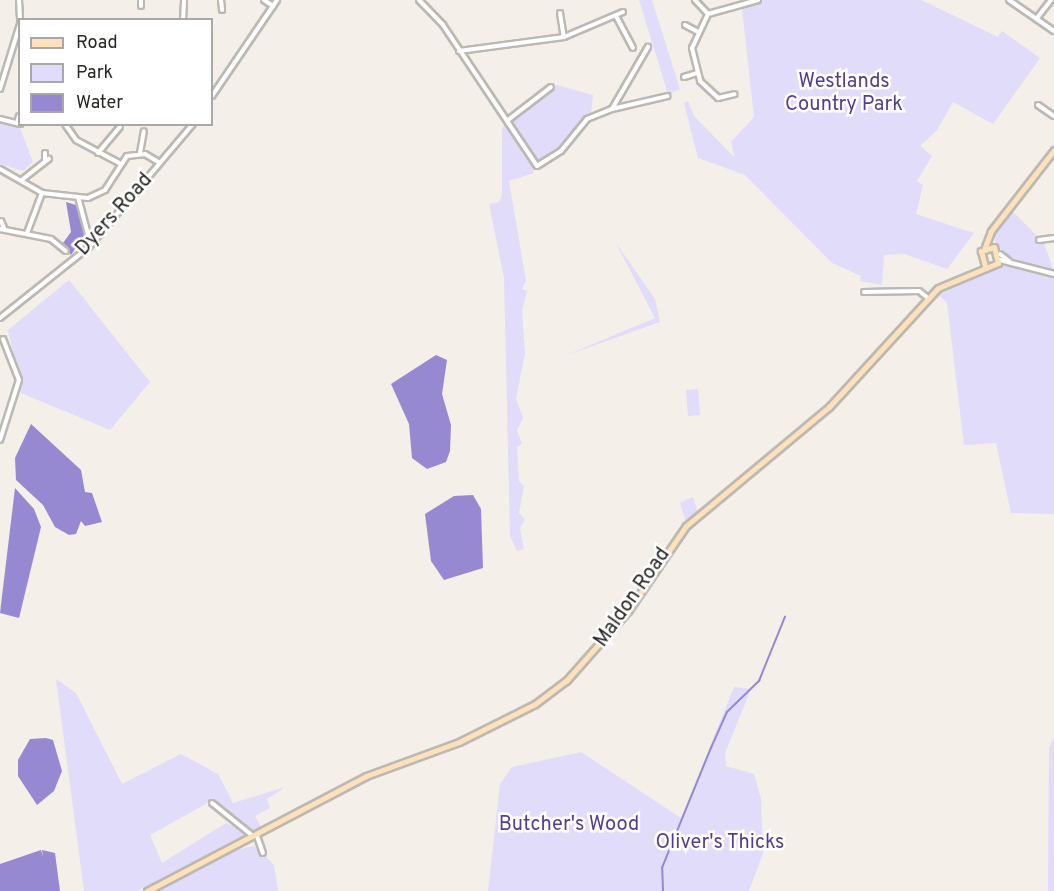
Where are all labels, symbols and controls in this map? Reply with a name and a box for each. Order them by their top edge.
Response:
legend [18,18,213,126]
text: Road [76,32,118,55]
text: Park [76,62,113,85]
park label: Westlands Country Park [785,70,903,117]
text: Water [76,92,123,115]
street label: Dyers Road [72,169,158,261]
street label: Maldon Road [590,544,676,652]
park label: Butcher's Wood [499,813,639,837]
park label: Oliver's Thicks [655,831,785,855]

